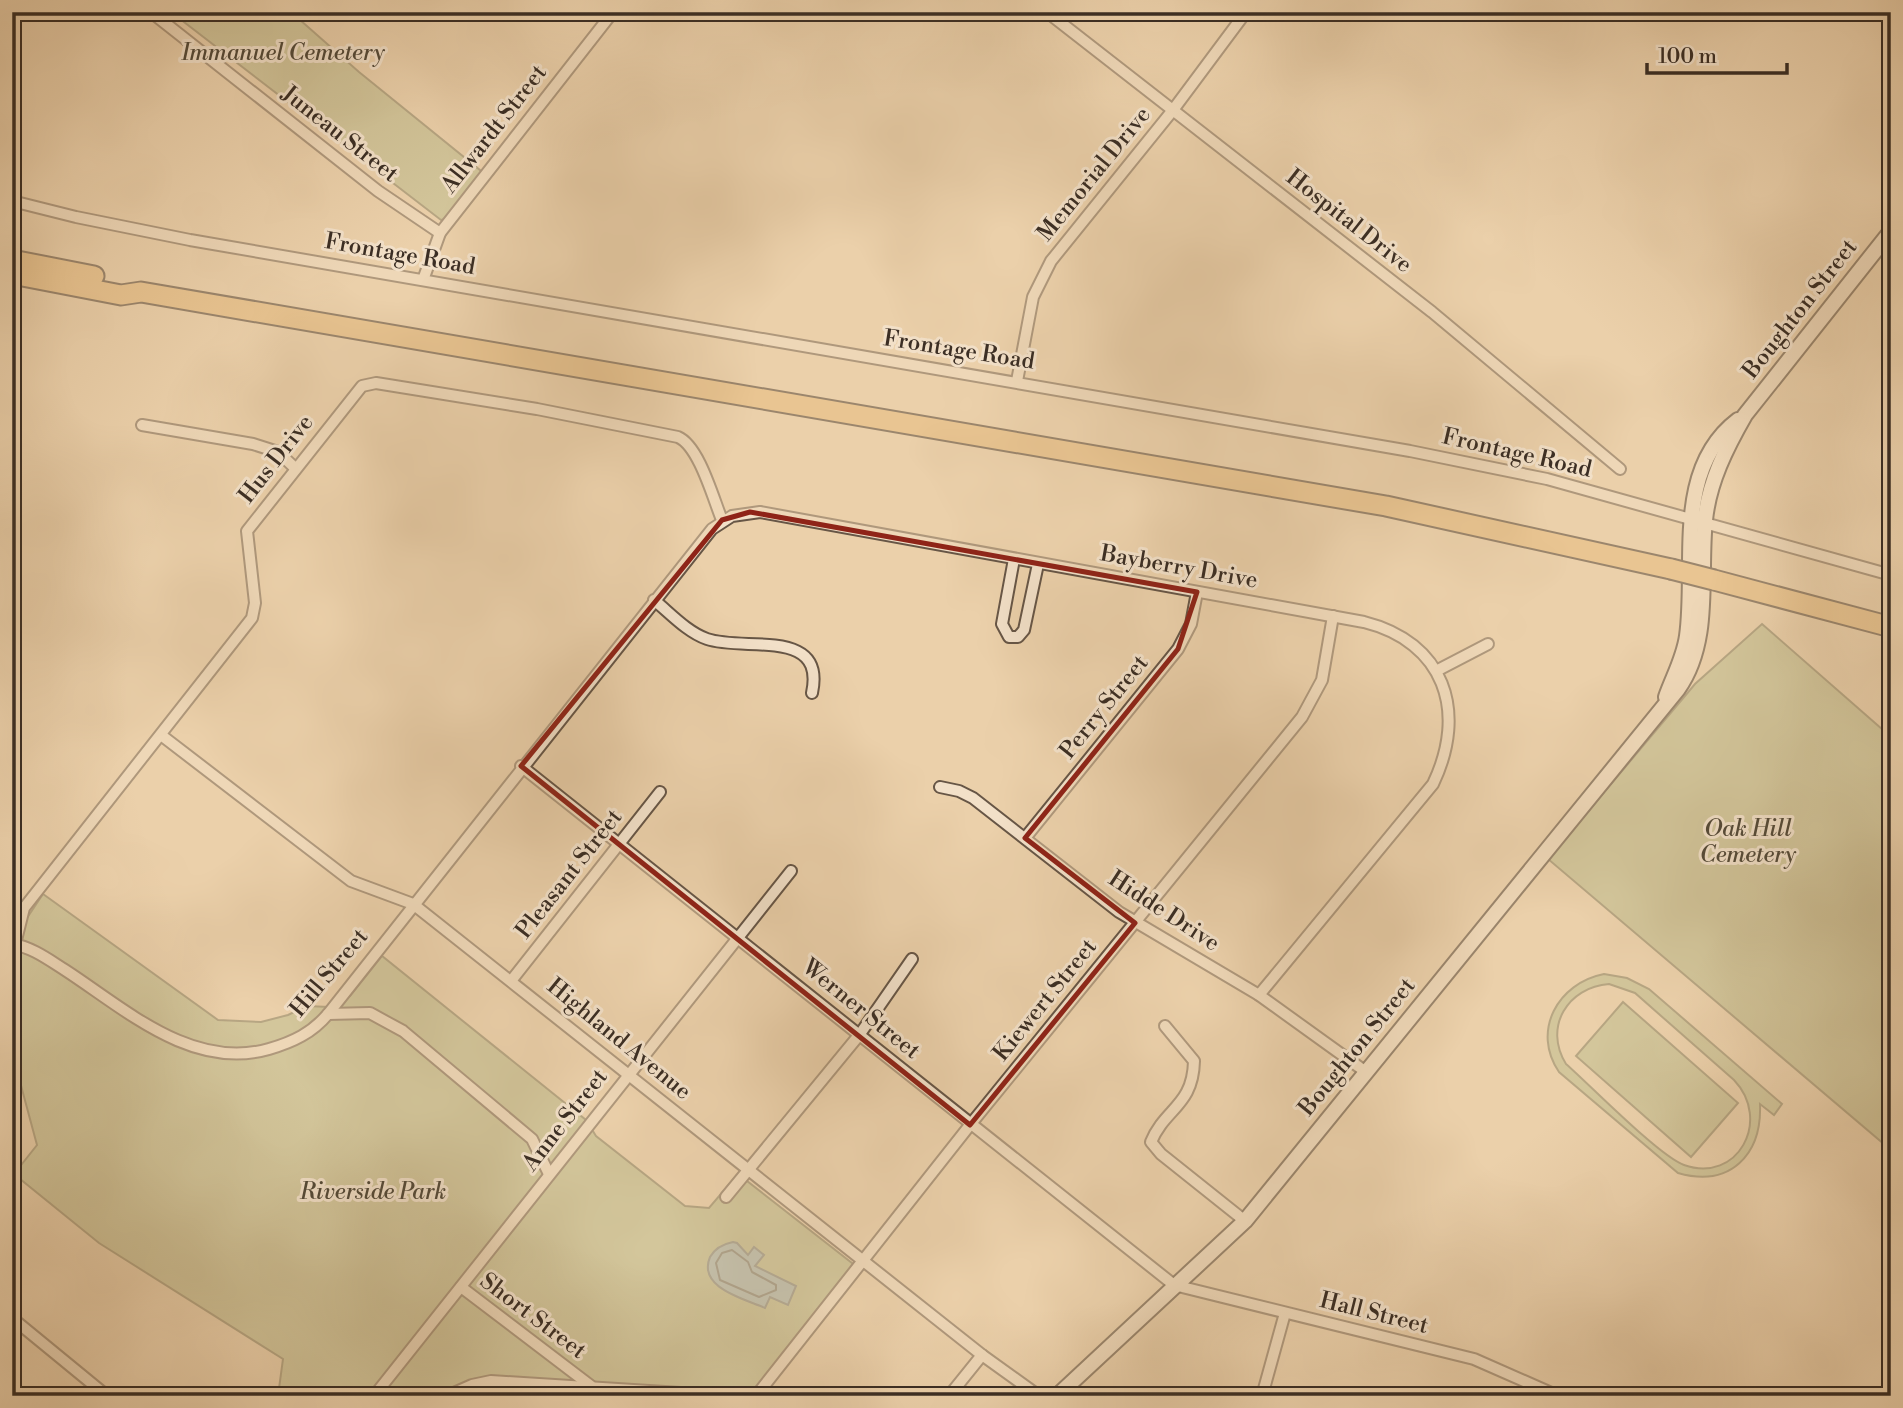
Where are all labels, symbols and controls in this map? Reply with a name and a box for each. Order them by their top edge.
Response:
scale bar [1647,32,1787,76]
park label: Immanuel Cemetery [180,39,386,67]
text: 100 m [1658,44,1717,70]
street label: Allwardt Street [435,59,553,200]
street label: Juneau Street [275,79,404,188]
street label: Memorial Drive [1031,101,1157,247]
street label: Hospital Drive [1280,163,1418,279]
street label: Frontage Road [322,227,478,281]
street label: Boughton Street [1736,234,1863,385]
street label: Frontage Road [881,324,1037,376]
street label: Hus Drive [233,409,319,509]
street label: Frontage Road [1439,422,1595,484]
street label: Bayberry Drive [1097,539,1260,595]
street label: Perry Street [1054,649,1154,765]
street label: Pleasant Street [510,804,628,944]
park label: Oak Hill Cemetery [1700,815,1797,869]
street label: Hidde Drive [1103,865,1225,957]
street label: Hill Street [284,923,374,1023]
street label: Kiewert Street [987,933,1103,1067]
street label: Werner Street [796,952,926,1065]
street label: Highland Avenue [541,972,697,1106]
street label: Boughton Street [1292,972,1421,1122]
street label: Anne Street [516,1063,614,1177]
park label: Riverside Park [299,1178,446,1206]
street label: Short Street [474,1267,592,1365]
street label: Hall Street [1317,1286,1431,1340]

